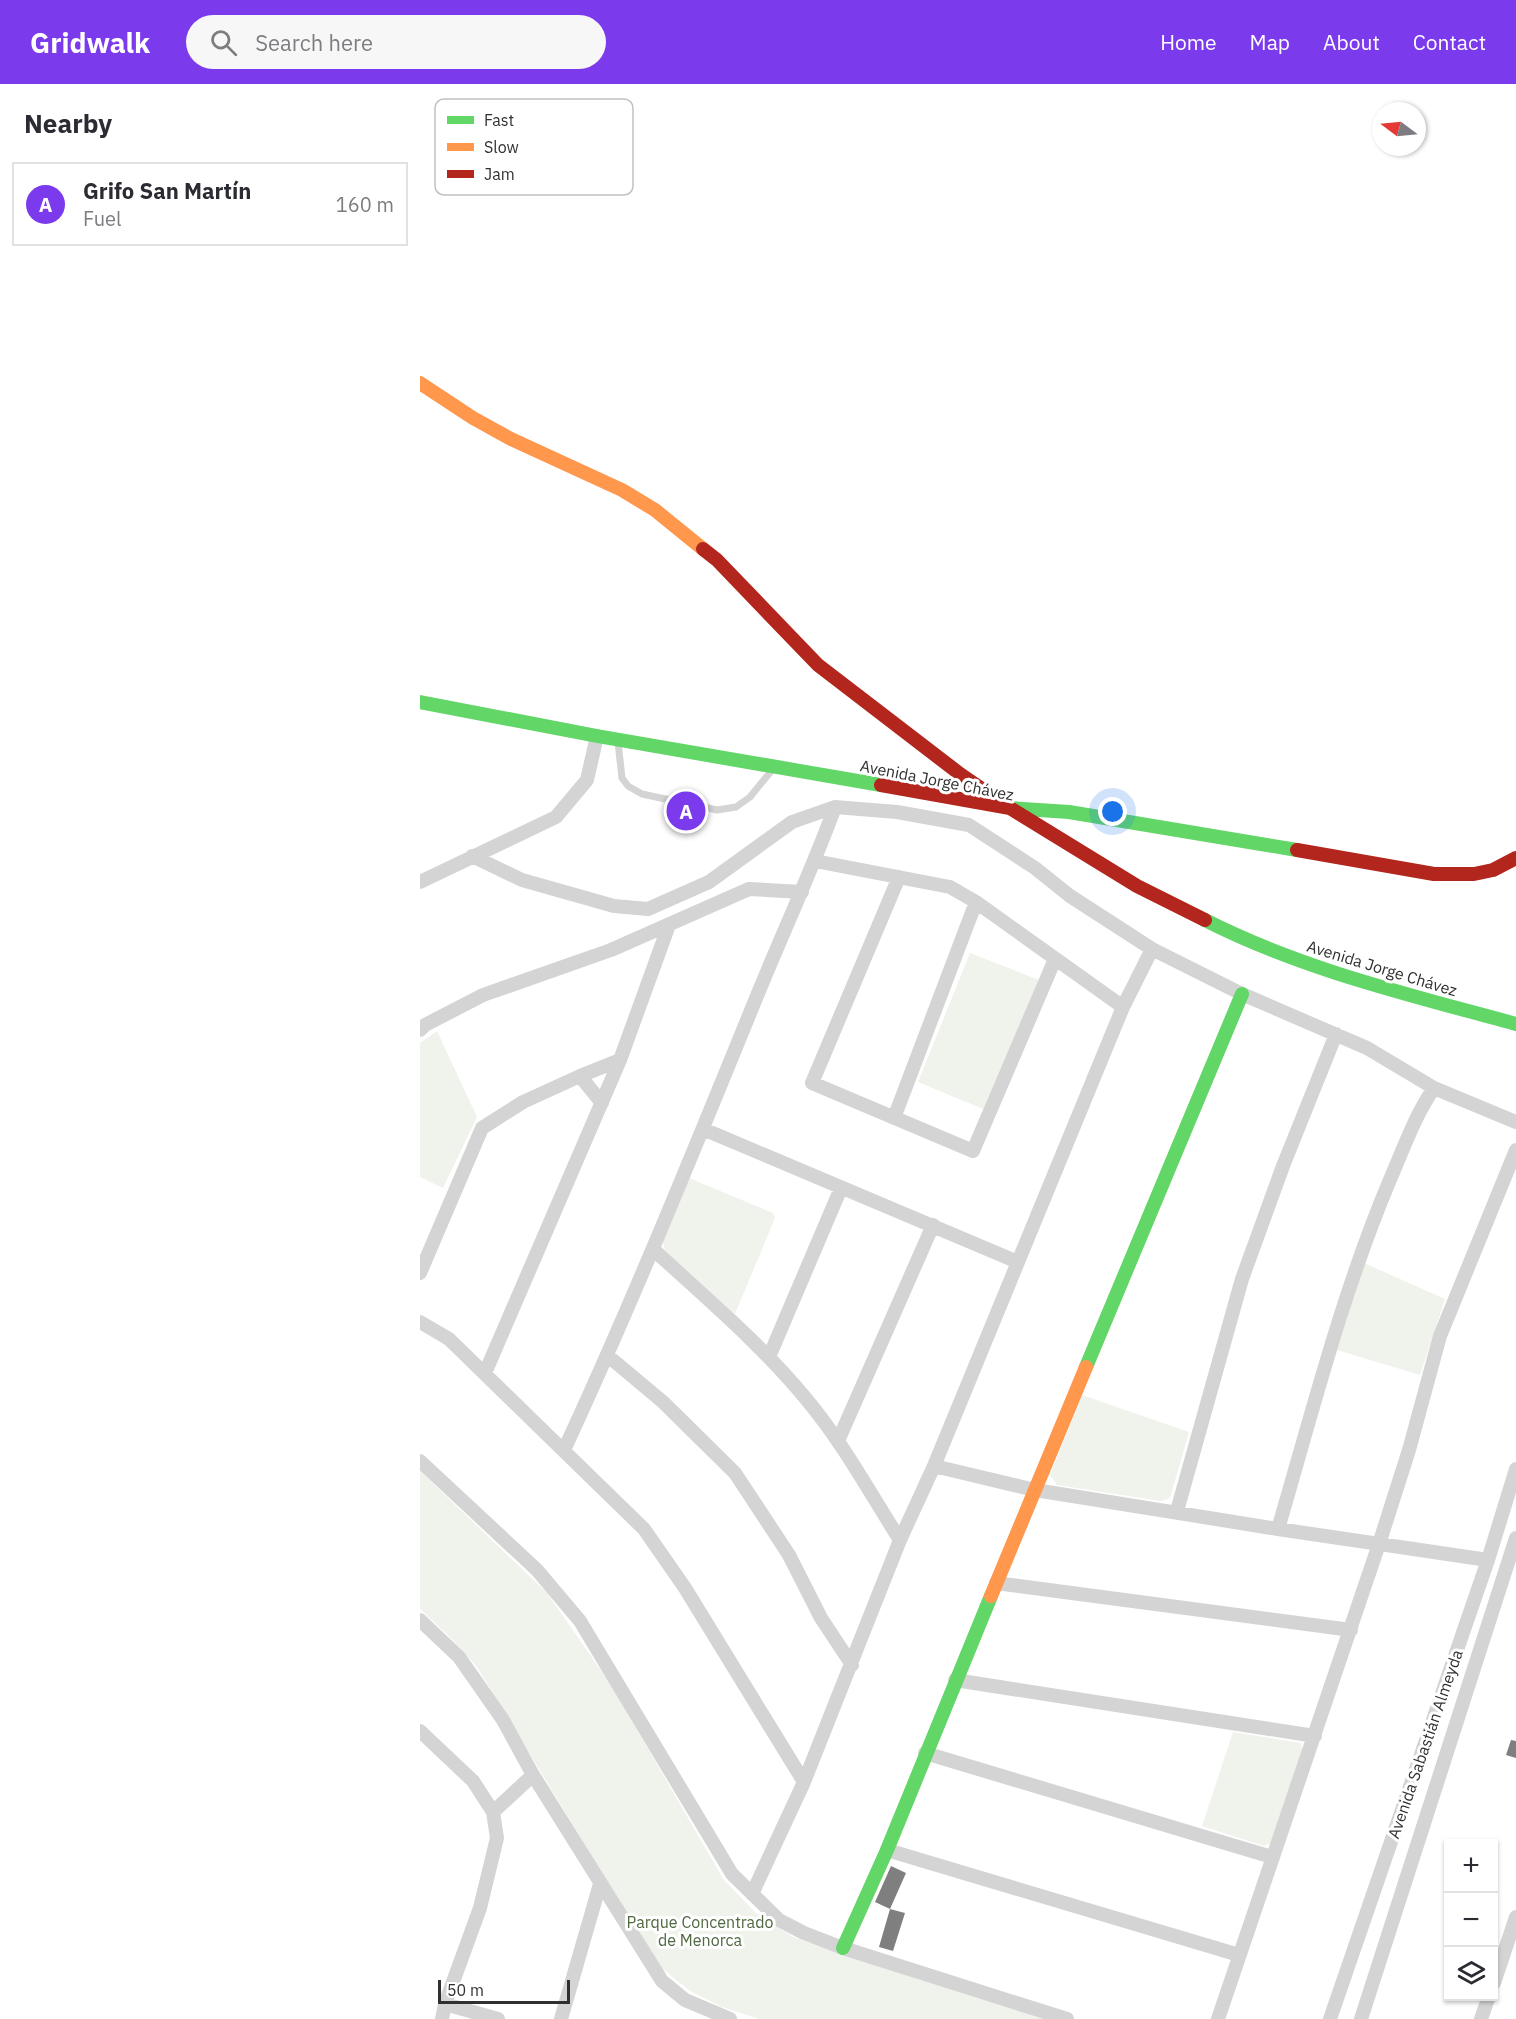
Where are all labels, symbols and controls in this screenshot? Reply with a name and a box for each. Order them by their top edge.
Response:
search box [186,15,606,69]
text: Gridwalk [30,24,150,61]
icon: search [207,26,240,59]
text: Search here [255,28,373,57]
text: Home [1160,28,1217,56]
text: Map [1250,28,1290,56]
text: About [1323,28,1380,56]
text: Contact [1413,28,1486,56]
legend [435,99,633,195]
north arrow [1372,102,1426,156]
text: Nearby [24,106,112,140]
text: Fast [484,110,514,130]
text: Slow [484,137,519,157]
text: Jam [484,164,515,184]
text: Grifo San Martín [83,176,251,205]
text: A [39,191,52,218]
text: 160 m [336,191,394,218]
text: Fuel [83,205,121,232]
street label: Avenida Jorge Chávez [859,755,1015,805]
pin: A [666,788,706,834]
your location [1098,797,1127,826]
street label: Avenida Jorge Chávez [1304,936,1460,1000]
street label: Avenida Sabastián Almeyda [1383,1646,1467,1841]
map controls [1444,1839,1498,2001]
button: + [1444,1839,1498,1893]
button: − [1444,1893,1498,1947]
park label: Parque Concentrado de Menorca [627,1912,773,1950]
button: layers [1444,1947,1498,2001]
scale bar [438,1977,570,2004]
text: 50 m [447,1980,484,2000]

